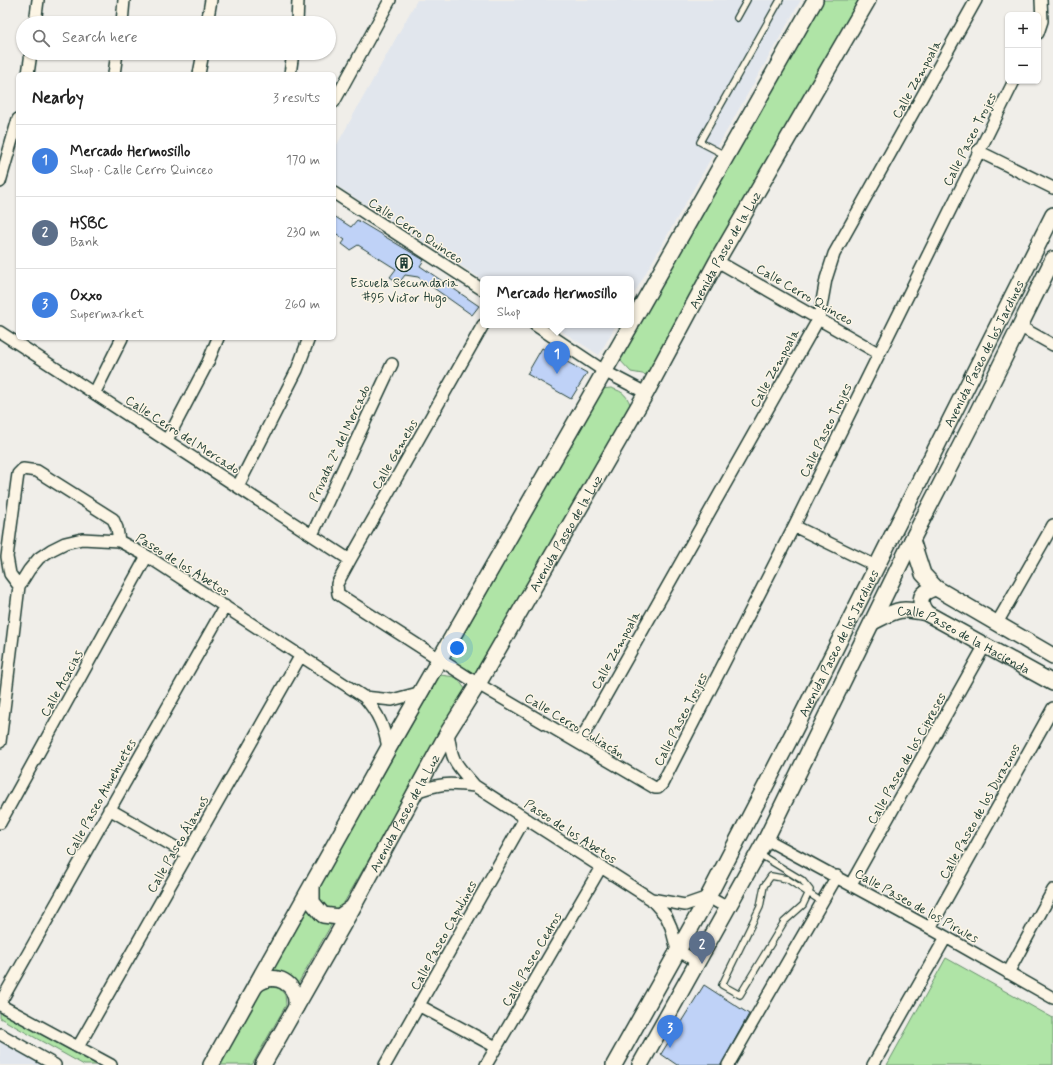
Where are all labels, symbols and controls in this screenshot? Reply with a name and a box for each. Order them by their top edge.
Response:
map controls [1005,12,1041,84]
button: + [1005,12,1041,48]
search box [16,16,336,60]
icon: search [30,27,52,49]
text: Search here [62,28,138,48]
street label: Calle Zempoala [889,37,946,122]
button: − [1005,48,1041,84]
text: Nearby [32,87,84,109]
text: 3 results [273,90,320,107]
street label: Calle Paseo Trojes [939,90,1001,189]
text: Mercado Hermosillo [70,142,190,162]
text: 1 [42,152,48,169]
text: 170 m [286,152,320,169]
text: Shop · Calle Cerro Quinceo [70,162,213,179]
street label: Avenida Paseo de la Luz [686,188,766,312]
street label: Calle Cerro Quinceo [365,194,466,268]
text: HSBC [70,214,108,234]
text: 2 [42,224,48,241]
text: 230 m [286,224,320,241]
text: Bank [70,234,99,251]
building icon: Escuela Secundaria #95 Victor Hugo [394,253,414,273]
street label: Calle Cerro Quinceo [753,261,856,330]
place label: Escuela Secundaria #95 Victor Hugo [350,275,458,308]
popup [480,276,634,328]
street label: Avenida Paseo de los Jardines [941,278,1029,430]
text: Mercado Hermosillo [497,284,617,304]
text: Oxxo [70,286,102,306]
text: 3 [42,296,48,313]
text: 260 m [285,296,320,313]
text: Shop [497,304,521,321]
text: Supermarket [70,306,144,323]
street label: Calle Zempoala [747,326,804,411]
pin: 1 [544,341,570,374]
street label: Calle Paseo Trojes [796,381,857,480]
street label: Privada 2ª del Mercado [306,382,375,505]
street label: Calle Cerro del Mercado [122,392,243,479]
street label: Calle Gemelos [368,416,422,493]
street label: Avenida Paseo de la Luz [526,472,607,595]
street label: Paseo de los Abetos [132,530,232,601]
street label: Avenida Paseo de los Jardines [796,567,884,720]
street label: Calle Paseo de la Hacienda [896,603,1033,679]
street label: Calle Zempoala [588,608,645,693]
your location [447,638,467,658]
street label: Calle Acacias [37,647,88,720]
street label: Calle Paseo Trojes [650,670,712,769]
street label: Calle Cerro Culiacán [521,690,627,763]
street label: Calle Paseo de los Cipreses [864,690,951,828]
street label: Calle Paseo Ahuehuetes [62,736,141,859]
street label: Calle Paseo de los Duraznos [936,741,1025,882]
street label: Avenida Paseo de la Luz [366,751,445,876]
street label: Calle Paseo Álamos [143,793,213,896]
street label: Paseo de los Abetos [521,796,620,869]
street label: Calle Paseo de los Pirules [851,865,981,948]
street label: Calle Paseo Capulines [407,878,482,994]
street label: Calle Paseo Cedros [498,909,566,1010]
pin: 2 [689,931,715,964]
pin: 3 [657,1015,683,1048]

